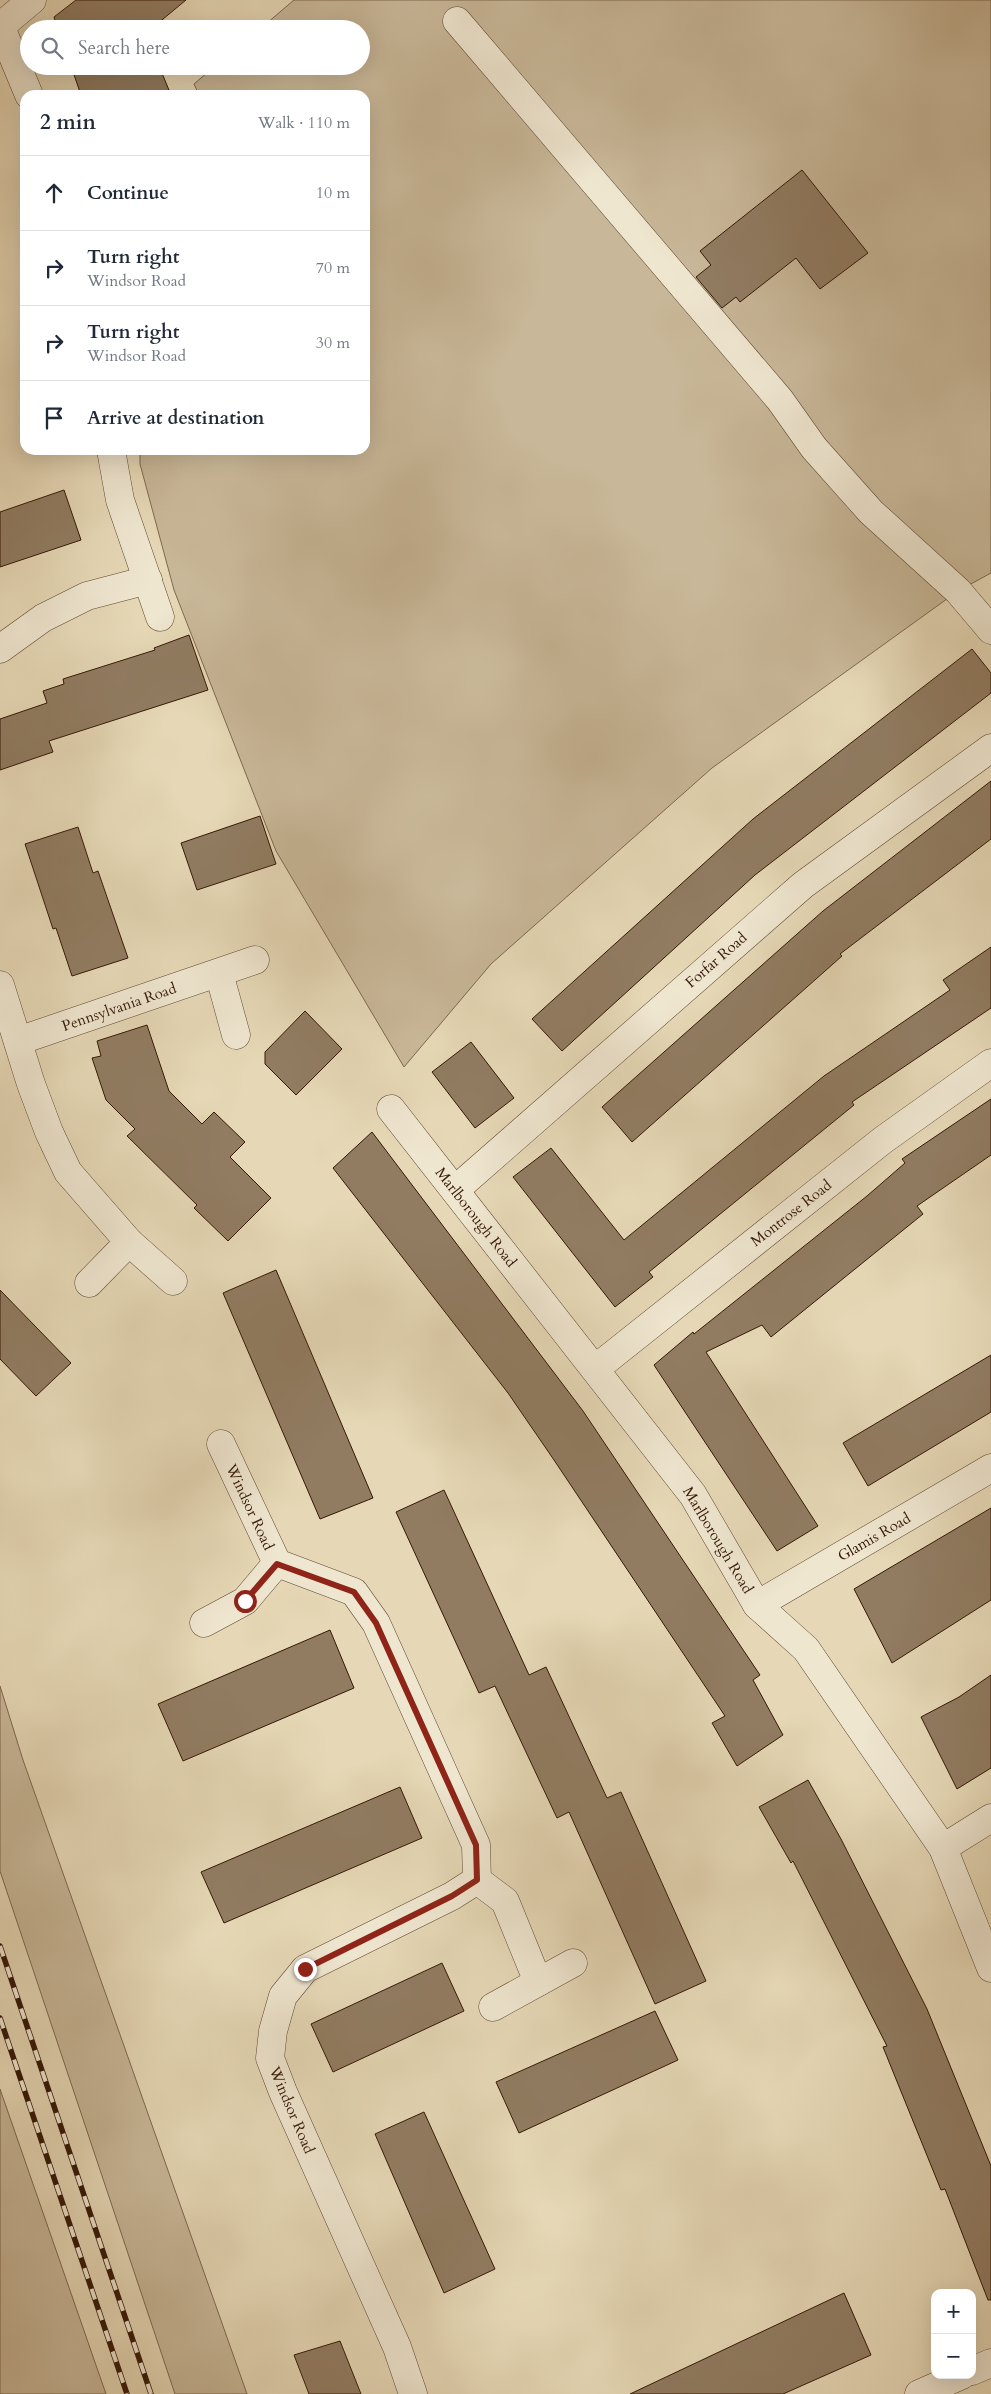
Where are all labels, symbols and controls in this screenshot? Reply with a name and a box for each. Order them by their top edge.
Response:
search box [20,20,370,75]
icon: search [38,34,66,62]
text: Search here [78,35,170,61]
text: 2 min [40,108,96,137]
text: Walk · 110 m [258,112,350,134]
icon: ahead [40,179,68,207]
text: Continue [87,180,169,206]
text: 10 m [316,182,350,204]
text: Turn right [87,244,179,270]
icon: right [40,254,68,282]
text: 70 m [316,257,350,279]
text: Windsor Road [87,270,186,292]
text: Turn right [87,319,179,345]
icon: right [40,329,68,357]
text: 30 m [316,332,350,354]
text: Windsor Road [87,345,186,367]
icon: arrive [40,404,68,432]
text: Arrive at destination [87,405,264,431]
street label: Forfar Road [681,928,751,992]
street label: Pennsylvania Road [59,978,179,1036]
street label: Marlborough Road [431,1163,521,1271]
street label: Montrose Road [746,1175,836,1251]
street label: Windsor Road [221,1460,279,1553]
street label: Marlborough Road [678,1483,758,1597]
street label: Glamis Road [834,1508,914,1566]
route start [234,1590,257,1613]
route end [294,1958,317,1981]
street label: Windsor Road [264,2062,319,2157]
map controls [931,2289,976,2379]
button: + [931,2289,976,2334]
button: − [931,2334,976,2379]

